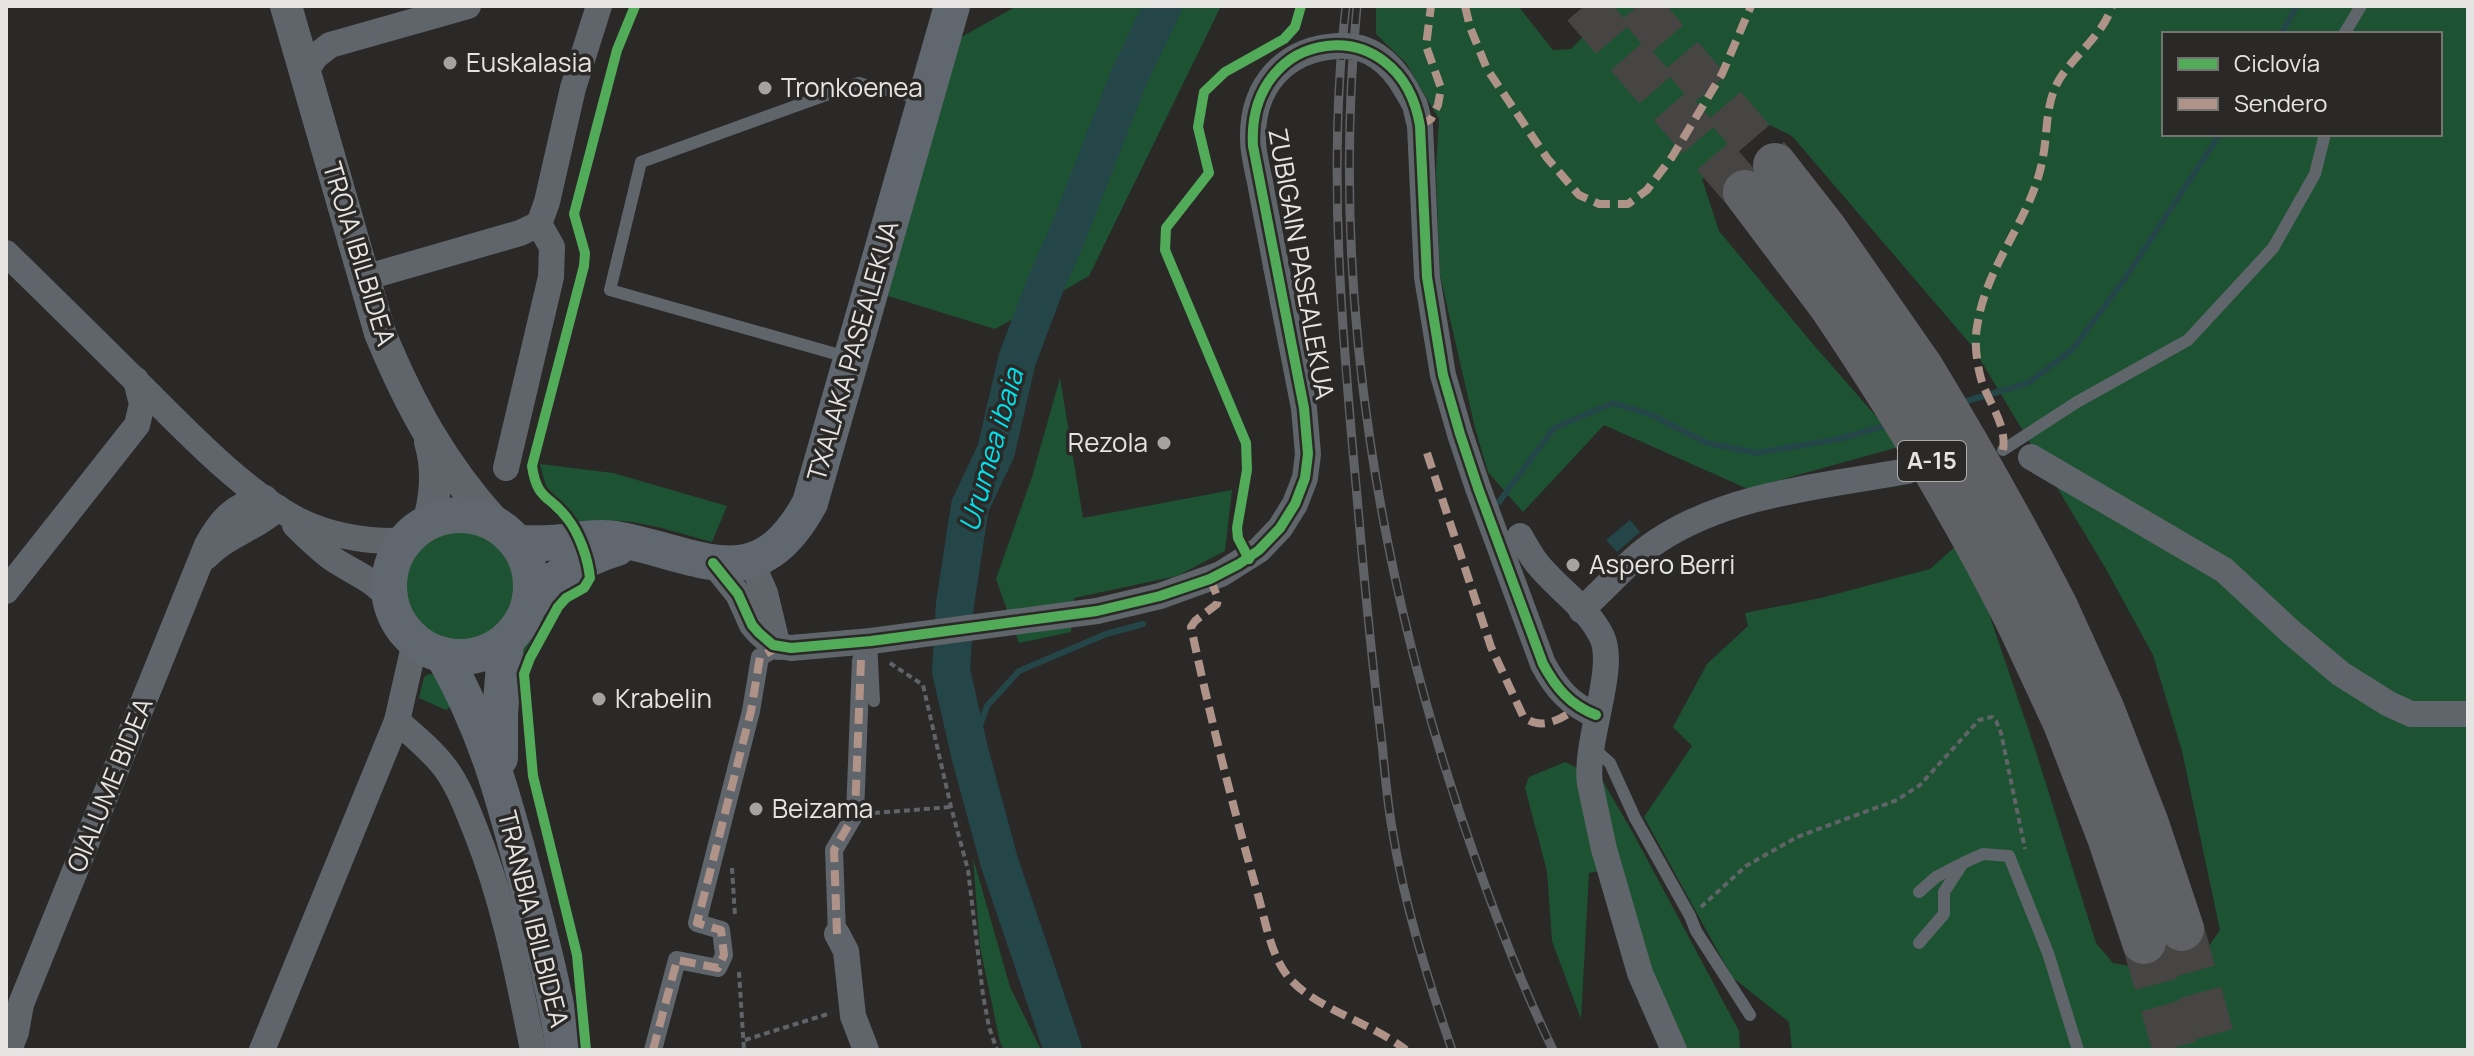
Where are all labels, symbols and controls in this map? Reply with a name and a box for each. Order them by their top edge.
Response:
legend [2162,32,2442,136]
place label: Euskalasia [466,44,592,80]
text: Ciclovía [2234,46,2320,79]
marker: Euskalasia [441,54,459,72]
place label: Tronkoenea [781,69,923,105]
marker: Tronkoenea [756,79,774,97]
text: Sendero [2234,86,2328,119]
street label: ZUBIGAIN PASEALEKUA [1260,125,1344,402]
street label: TROIA IBILBIDEA [315,157,405,350]
street label: TXALAKA PASEALEKUA [798,216,907,485]
water label: Urumea ibaia [949,362,1032,536]
place label: Rezola [1068,424,1148,460]
marker: Rezola [1155,434,1173,452]
road number: A-15 [1898,441,1966,481]
place label: Aspero Berri [1589,546,1735,582]
marker: Aspero Berri [1564,556,1582,574]
place label: Krabelin [615,680,712,716]
marker: Krabelin [590,690,608,708]
street label: OIALUME BIDEA [58,692,161,877]
place label: Beizama [772,790,873,826]
marker: Beizama [747,800,765,818]
street label: TRANBIA IBILBIDEA [490,807,578,1031]

